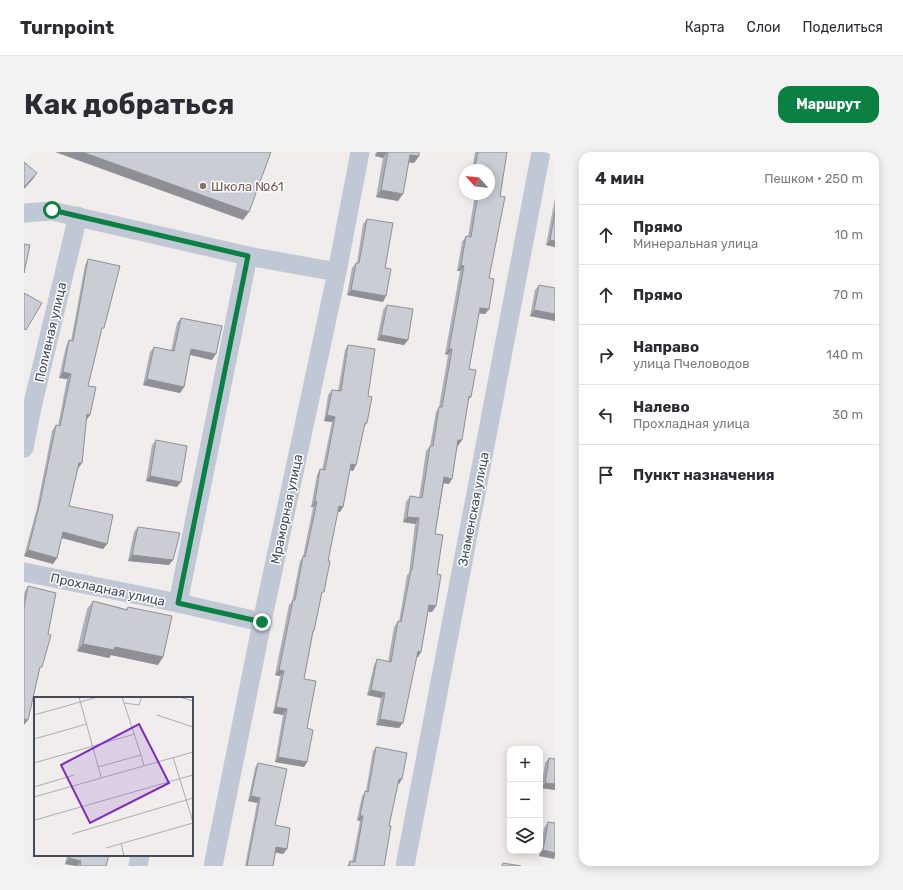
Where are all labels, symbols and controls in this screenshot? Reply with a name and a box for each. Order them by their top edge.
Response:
text: Turnpoint [20,16,114,39]
text: Карта [685,19,725,36]
text: Слои [747,19,781,36]
text: Поделиться [803,19,883,36]
button: Маршрут [778,86,879,123]
text: Как добраться [24,88,234,121]
north arrow [459,164,495,200]
text: 4 мин [595,168,644,188]
text: Пешком · 250 m [764,171,863,186]
place label: Школа №61 [211,179,283,194]
marker: Школа №61 [198,181,208,191]
route start [43,201,61,219]
text: Прямо [633,218,683,236]
icon: ahead [595,224,617,246]
text: 10 m [834,227,863,242]
text: Минеральная улица [633,236,758,251]
street label: Поливная улица [32,281,69,384]
icon: ahead [595,284,617,306]
text: Прямо [633,286,683,304]
text: 70 m [833,287,863,302]
text: Направо [633,338,699,356]
icon: right [595,344,617,366]
text: 140 m [826,347,863,362]
text: улица Пчеловодов [633,356,750,371]
text: Налево [633,398,690,416]
icon: left [595,404,617,426]
text: 30 m [832,407,863,422]
text: Прохладная улица [633,416,750,431]
street label: Знаменская улица [455,451,492,568]
street label: Мраморная улица [268,453,305,565]
icon: arrive [595,464,617,486]
text: Пункт назначения [633,466,775,484]
street label: Прохладная улица [49,570,167,609]
route end [253,613,271,631]
inset map [34,697,193,856]
map controls [507,746,543,854]
button: + [507,746,543,782]
button: − [507,782,543,818]
button: layers [507,818,543,854]

